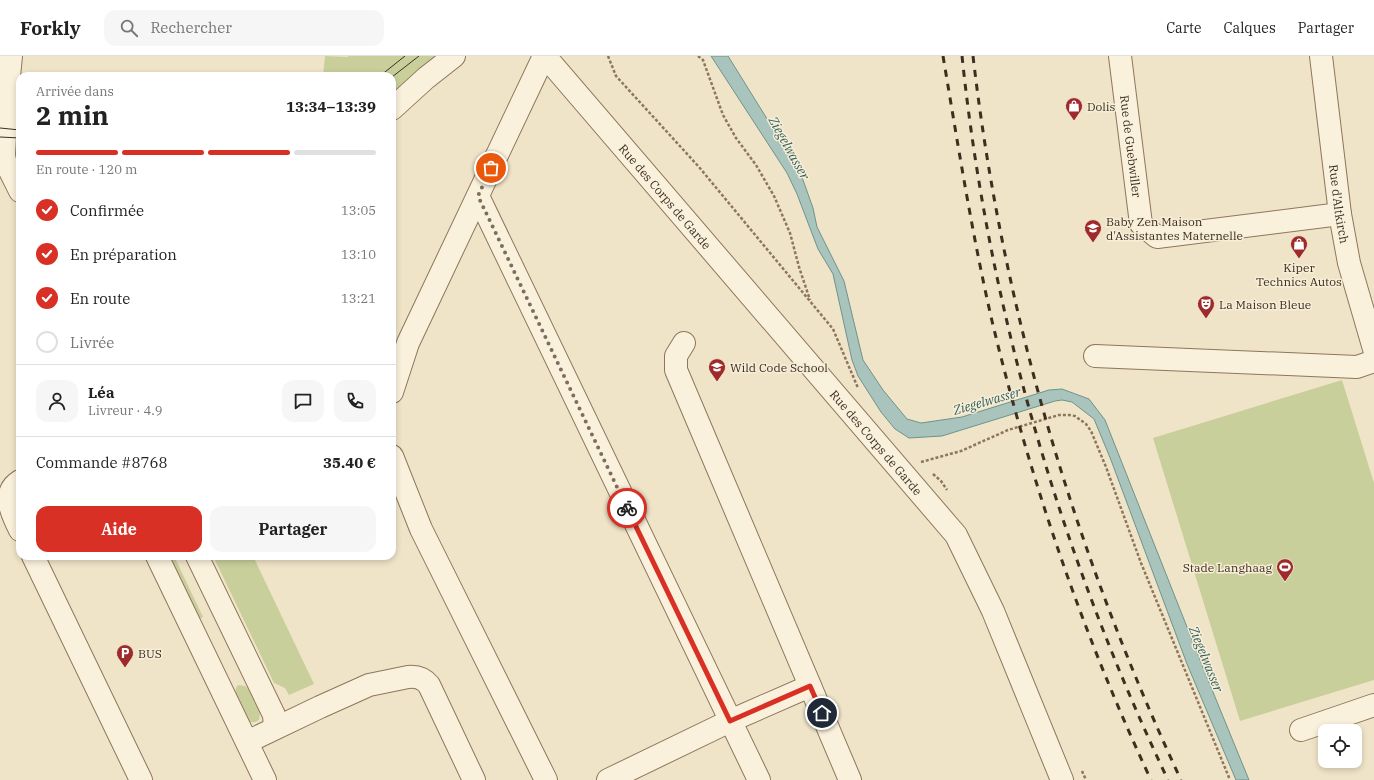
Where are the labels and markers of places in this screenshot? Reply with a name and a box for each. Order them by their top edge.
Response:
shop icon: Dolis [1064,96,1084,121]
place label: Dolis [1087,99,1116,114]
pin [474,151,508,185]
place label: Baby Zen Maison d'Assistantes Maternelle [1106,214,1243,243]
school or university icon: Baby Zen Maison d'Assistantes Maternelle [1083,218,1103,243]
shop icon: Kiper Technics Autos [1289,234,1309,259]
place label: Kiper Technics Autos [1256,260,1342,289]
theatre icon: La Maison Bleue [1196,294,1216,319]
place label: La Maison Bleue [1219,297,1311,312]
school or university icon: Wild Code School [707,357,727,382]
place label: Wild Code School [730,360,828,375]
sports icon: Stade Langhaag [1275,557,1295,582]
place label: Stade Langhaag [1183,560,1272,575]
parking icon: BUS [115,643,135,668]
place label: BUS [138,646,162,661]
pin [805,696,839,730]

